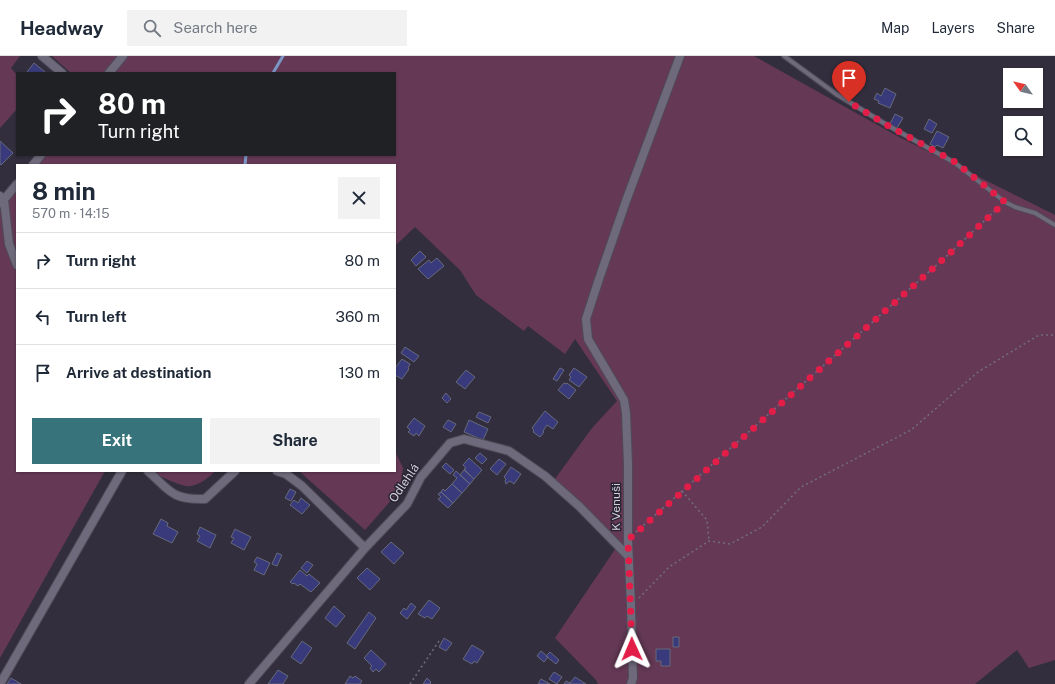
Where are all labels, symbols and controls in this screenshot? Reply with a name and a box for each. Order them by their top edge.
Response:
search box [127,10,407,46]
text: Headway [20,17,103,39]
icon: search [141,17,163,39]
text: Search here [173,19,258,36]
text: Map [881,20,909,36]
text: Layers [931,20,975,36]
text: Share [997,20,1035,36]
pin [832,61,866,102]
icon: arrive [838,67,860,89]
north arrow [1003,68,1043,108]
map controls [1003,68,1043,156]
text: 80 m [98,87,166,120]
icon: right [32,88,84,140]
button: search [1003,116,1043,156]
text: Turn right [98,121,180,142]
text: 8 min [32,177,96,205]
button: close [338,177,380,219]
text: 570 m · 14:15 [32,206,109,221]
icon: right [32,250,54,272]
text: Turn right [66,252,136,269]
text: 80 m [345,252,380,269]
icon: left [32,306,54,328]
text: Turn left [66,308,127,325]
text: 360 m [336,308,380,325]
icon: arrive [32,362,54,384]
text: Arrive at destination [66,364,211,381]
text: 130 m [339,364,380,381]
button: Exit [32,418,202,464]
button: Share [210,418,380,464]
street label: Odlehlá [386,461,422,505]
street label: K Venuši [609,483,623,531]
position arrow [611,628,653,670]

